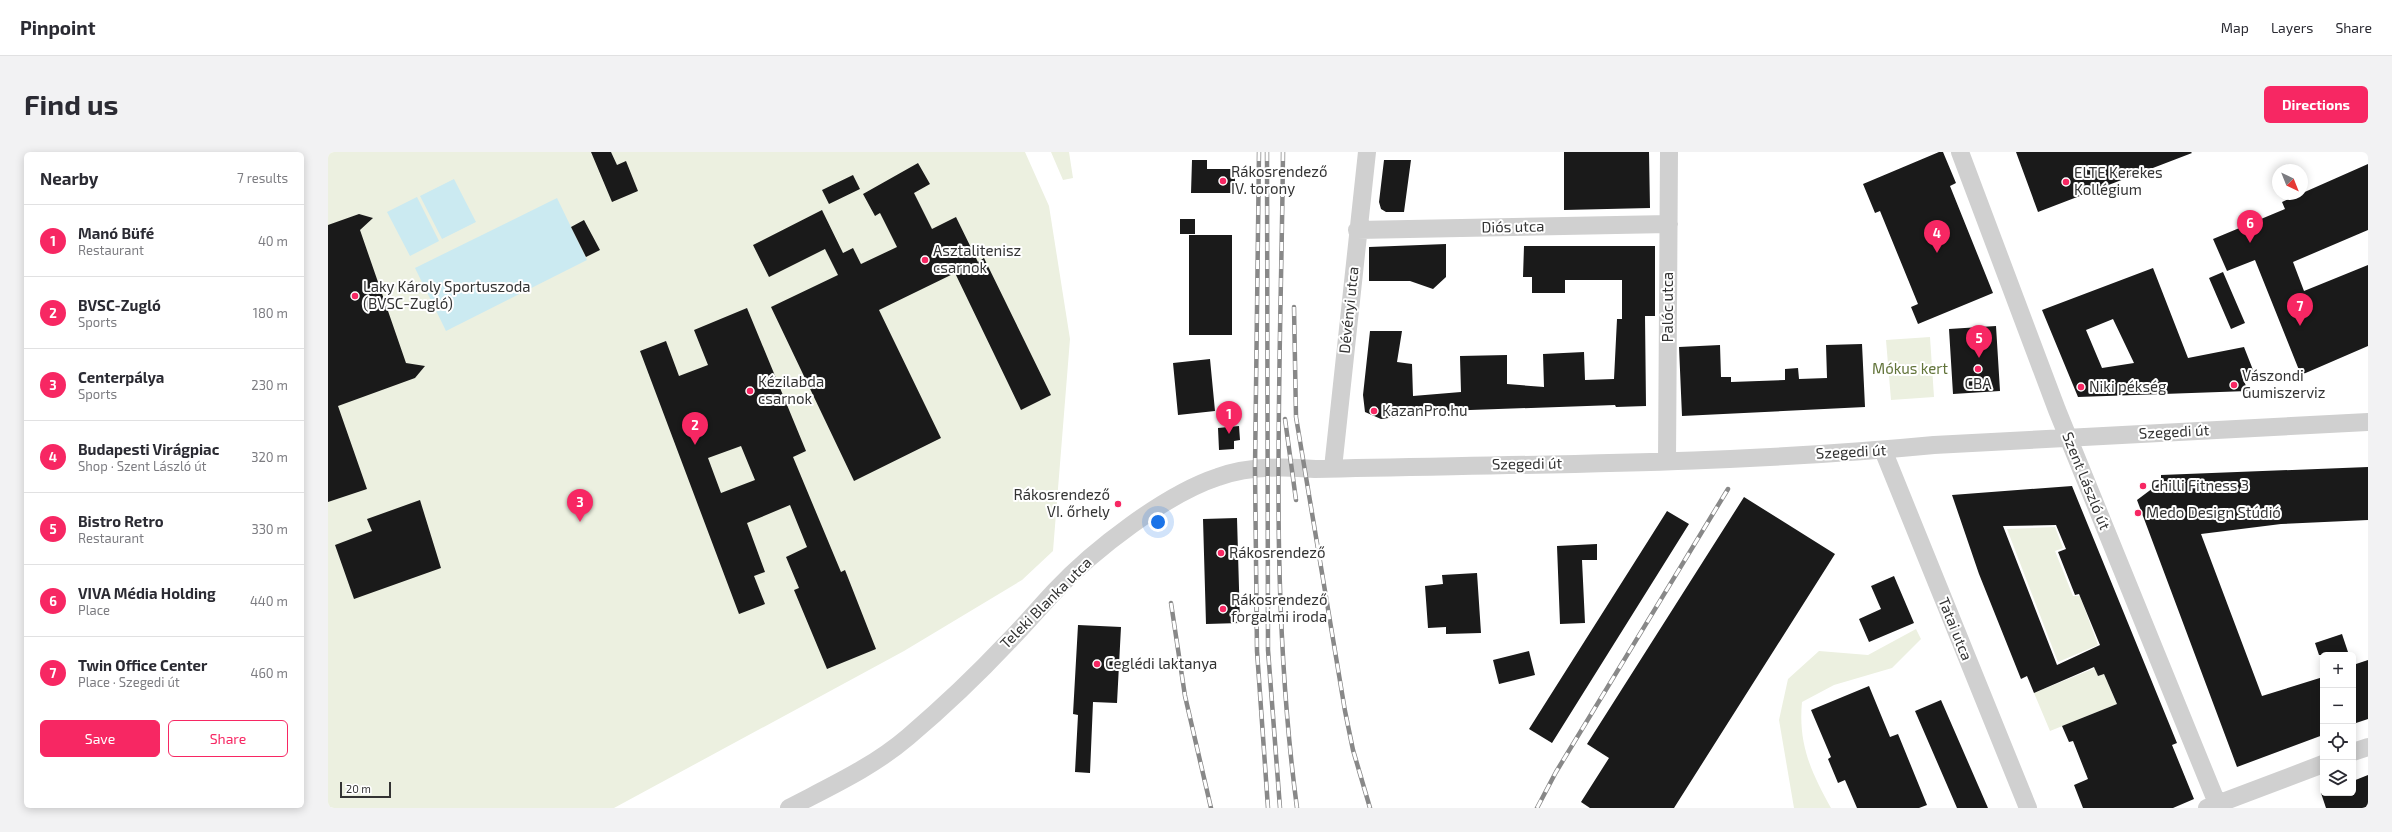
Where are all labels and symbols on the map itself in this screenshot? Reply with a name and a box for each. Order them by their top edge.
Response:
place label: Rákosrendező IV. torony [1231,162,1327,197]
place label: ELTE Kerekes Kollégium [2074,163,2163,198]
north arrow [2272,164,2308,200]
marker: Rákosrendező IV. torony [1218,176,1228,186]
marker: ELTE Kerekes Kollégium [2061,177,2071,187]
pin: 6 [2237,210,2263,243]
street label: Diós utca [1481,216,1545,236]
pin: 4 [1924,220,1950,253]
place label: Asztalitenisz csarnok [933,241,1021,276]
marker: Asztalitenisz csarnok [920,255,930,265]
street label: Dévényi utca [1334,265,1362,354]
street label: Palóc utca [1658,272,1676,342]
place label: Laky Károly Sportuszoda (BVSC-Zugló) [363,277,531,312]
marker: Laky Károly Sportuszoda (BVSC-Zugló) [350,291,360,301]
pin: 7 [2287,293,2313,326]
pin: 5 [1966,325,1992,358]
park label: Mókus kert [1872,359,1948,377]
marker: CBA [1973,364,1983,374]
place label: Vászondi Gumiszerviz [2242,366,2325,401]
place label: Kézilabda csarnok [758,372,824,407]
place label: CBA [1964,374,1992,392]
place label: Niki pékség [2089,377,2167,395]
marker: Vászondi Gumiszerviz [2229,380,2239,390]
marker: Niki pékség [2076,382,2086,392]
marker: Kézilabda csarnok [745,386,755,396]
pin: 1 [1216,401,1242,434]
place label: KazanPro.hu [1382,401,1468,419]
marker: KazanPro.hu [1369,406,1379,416]
pin: 2 [682,412,708,445]
street label: Szegedi út [2138,420,2210,442]
street label: Szent László út [2059,429,2115,532]
street label: Szegedi út [1815,440,1887,462]
street label: Szegedi út [1492,453,1563,473]
place label: Chilli Fitness 3 [2151,476,2249,494]
marker: Chilli Fitness 3 [2138,481,2148,491]
place label: Rákosrendező VI. őrhely [1014,485,1110,520]
pin: 3 [567,489,593,522]
marker: Rákosrendező VI. őrhely [1113,499,1123,509]
place label: Medo Design Stúdió [2146,503,2281,521]
marker: Medo Design Stúdió [2133,508,2143,518]
your location [1148,512,1168,532]
place label: Rákosrendező [1229,543,1325,561]
marker: Rákosrendező [1216,548,1226,558]
street label: Teleki Blanka utca [996,553,1095,652]
place label: Rákosrendező forgalmi iroda [1231,590,1327,625]
street label: Tatai utca [1935,594,1977,663]
marker: Rákosrendező forgalmi iroda [1218,604,1228,614]
place label: Ceglédi laktanya [1105,654,1217,672]
marker: Ceglédi laktanya [1092,659,1102,669]
scale bar [340,780,391,799]

